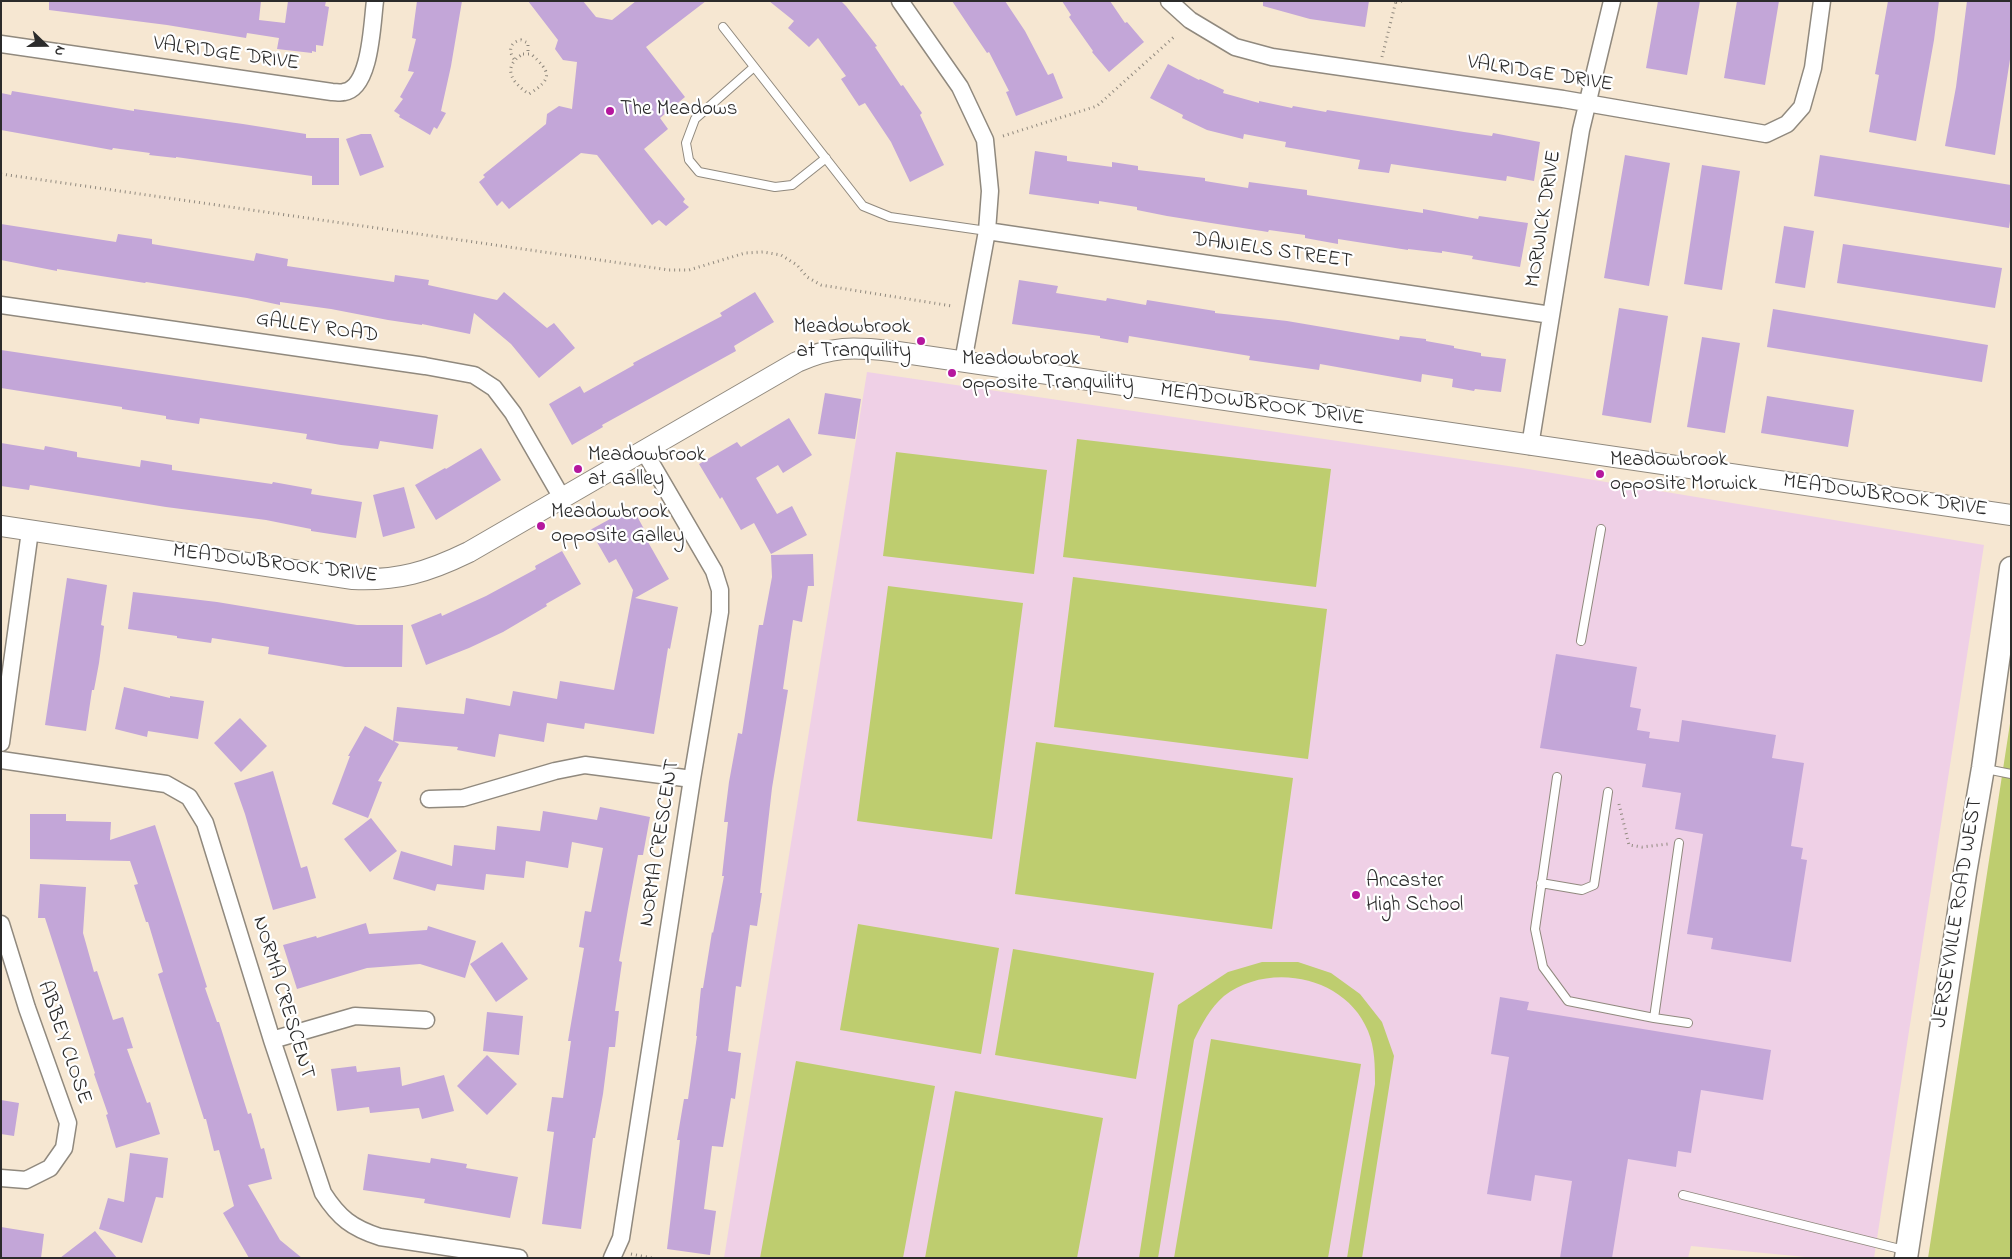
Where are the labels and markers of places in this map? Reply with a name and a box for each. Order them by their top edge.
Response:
place label: The Meadows [620,98,737,124]
marker: The Meadows [604,105,616,117]
place label: Meadowbrook at Tranquility [793,316,911,366]
marker: Meadowbrook at Tranquility [915,335,927,347]
place label: Meadowbrook opposite Tranquility [962,348,1134,398]
marker: Meadowbrook opposite Tranquility [946,367,958,379]
place label: Meadowbrook at Galley [588,444,706,494]
place label: Meadowbrook opposite Morwick [1610,449,1757,499]
marker: Meadowbrook at Galley [572,463,584,475]
marker: Meadowbrook opposite Morwick [1594,468,1606,480]
place label: Meadowbrook opposite Galley [551,501,685,551]
marker: Meadowbrook opposite Galley [535,520,547,532]
place label: Ancaster High School [1366,870,1463,920]
marker: Ancaster High School [1350,889,1362,901]

